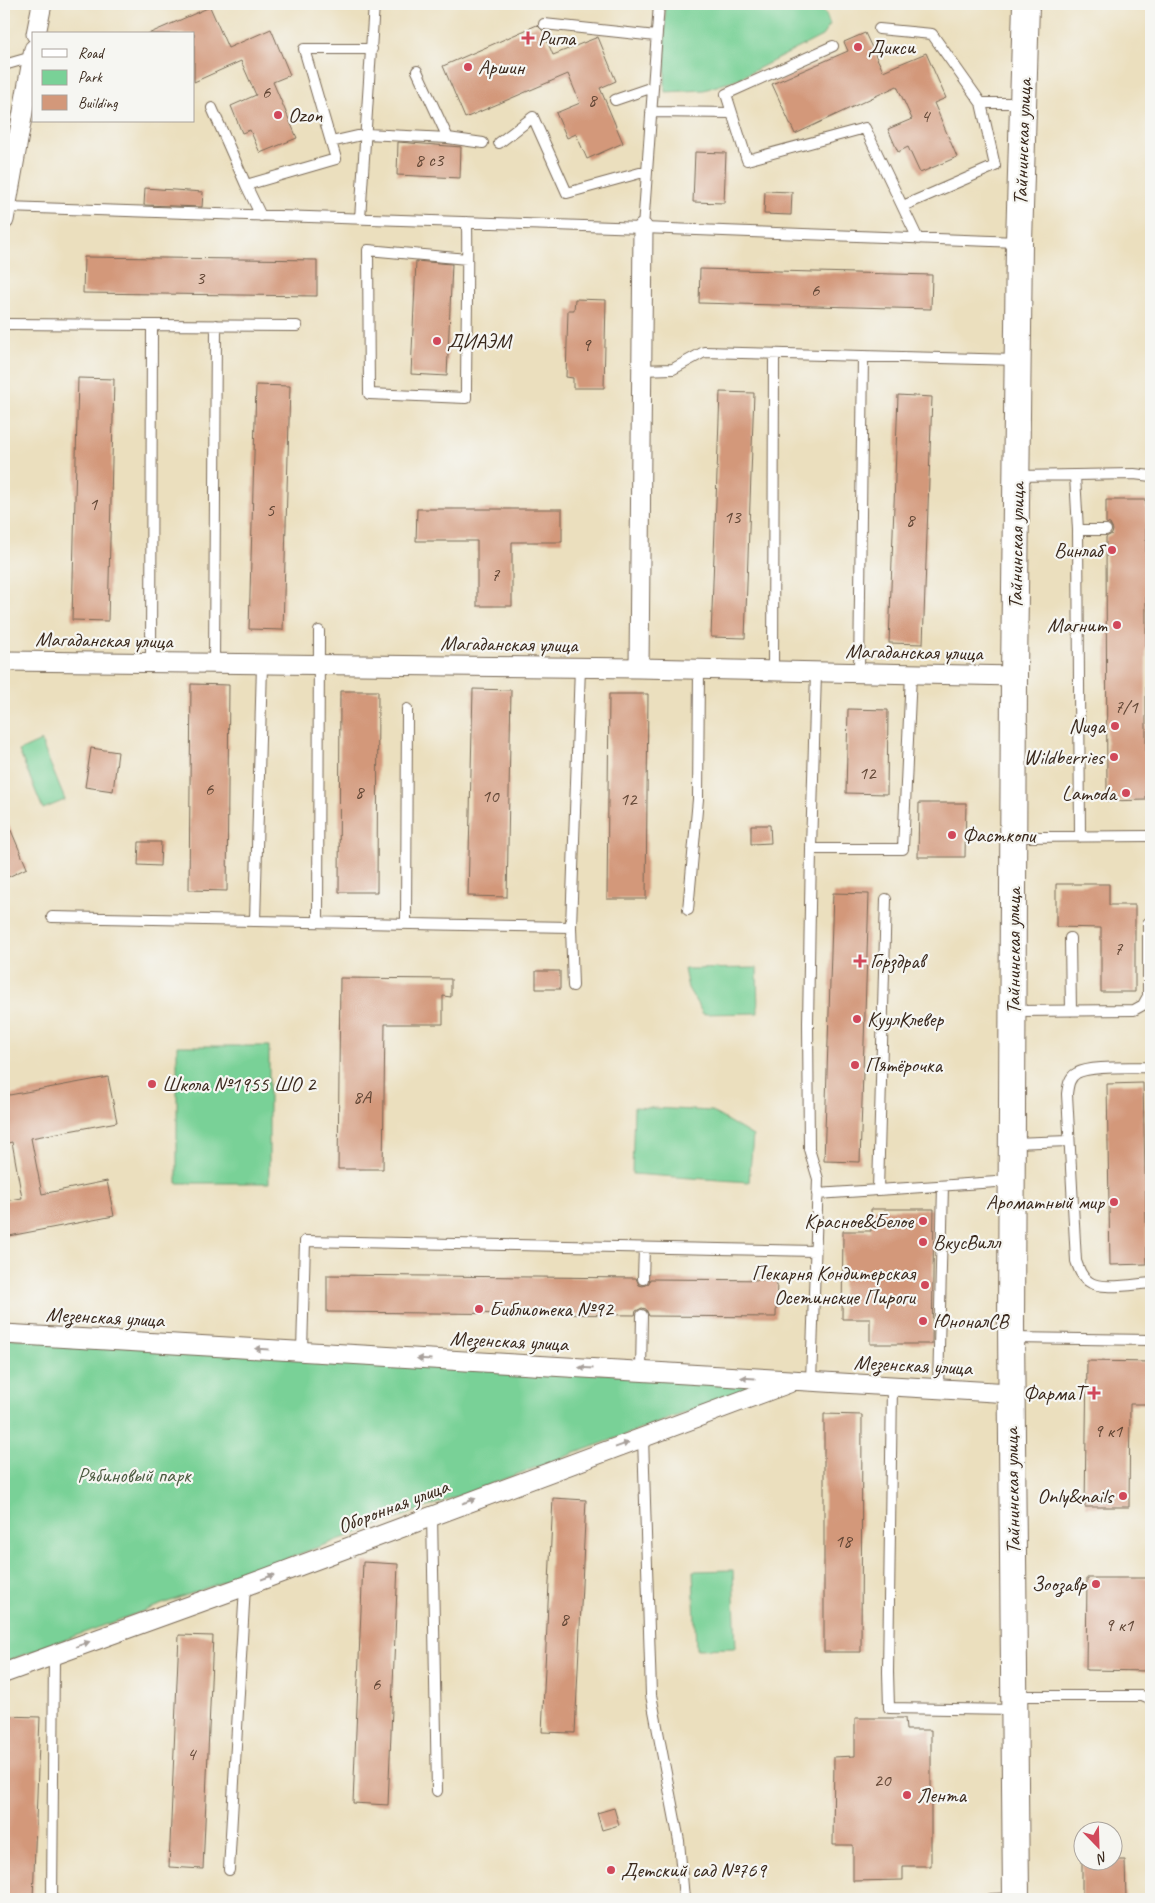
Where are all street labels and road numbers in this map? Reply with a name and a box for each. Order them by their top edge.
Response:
street label: Тайнинская улица [1007,76,1037,206]
street label: Тайнинская улица [1002,480,1030,609]
street label: Магаданская улица [35,626,174,654]
street label: Магаданская улица [440,630,579,658]
street label: Магаданская улица [845,638,984,666]
street label: Тайнинская улица [1000,885,1026,1014]
street label: Мезенская улица [45,1301,167,1334]
street label: Мезенская улица [449,1325,571,1358]
street label: Мезенская улица [853,1349,975,1382]
street label: Тайнинская улица [998,1425,1026,1554]
street label: Оборонная улица [334,1472,454,1539]

